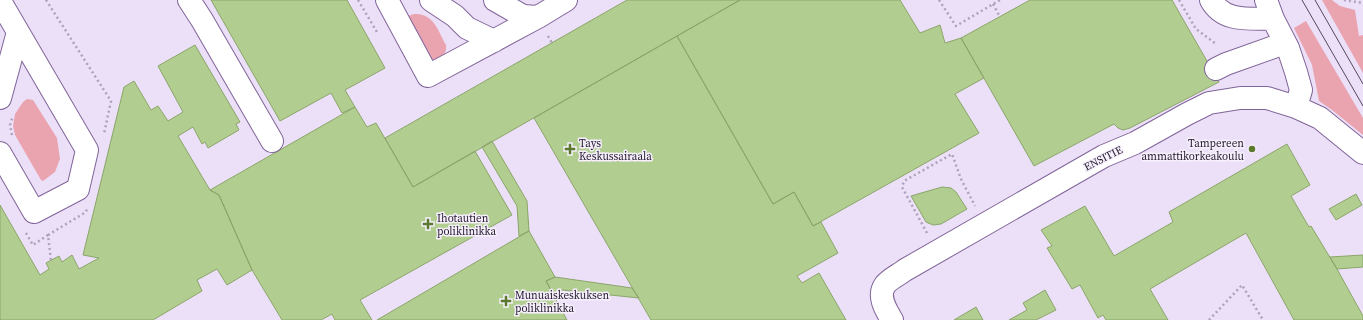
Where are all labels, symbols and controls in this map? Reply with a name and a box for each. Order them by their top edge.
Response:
place label: Tays Keskussairaala [579,136,652,164]
place label: Tampereen ammattikorkeakoulu [1142,136,1245,164]
street label: ENSITIE [1081,142,1125,175]
marker: Tays Keskussairaala [564,143,576,155]
marker: Tampereen ammattikorkeakoulu [1247,144,1257,154]
place label: Ihotautien poliklinikka [437,211,496,239]
marker: Ihotautien poliklinikka [422,218,434,230]
place label: Munuaiskeskuksen poliklinikka [515,288,609,316]
marker: Munuaiskeskuksen poliklinikka [500,295,512,307]

